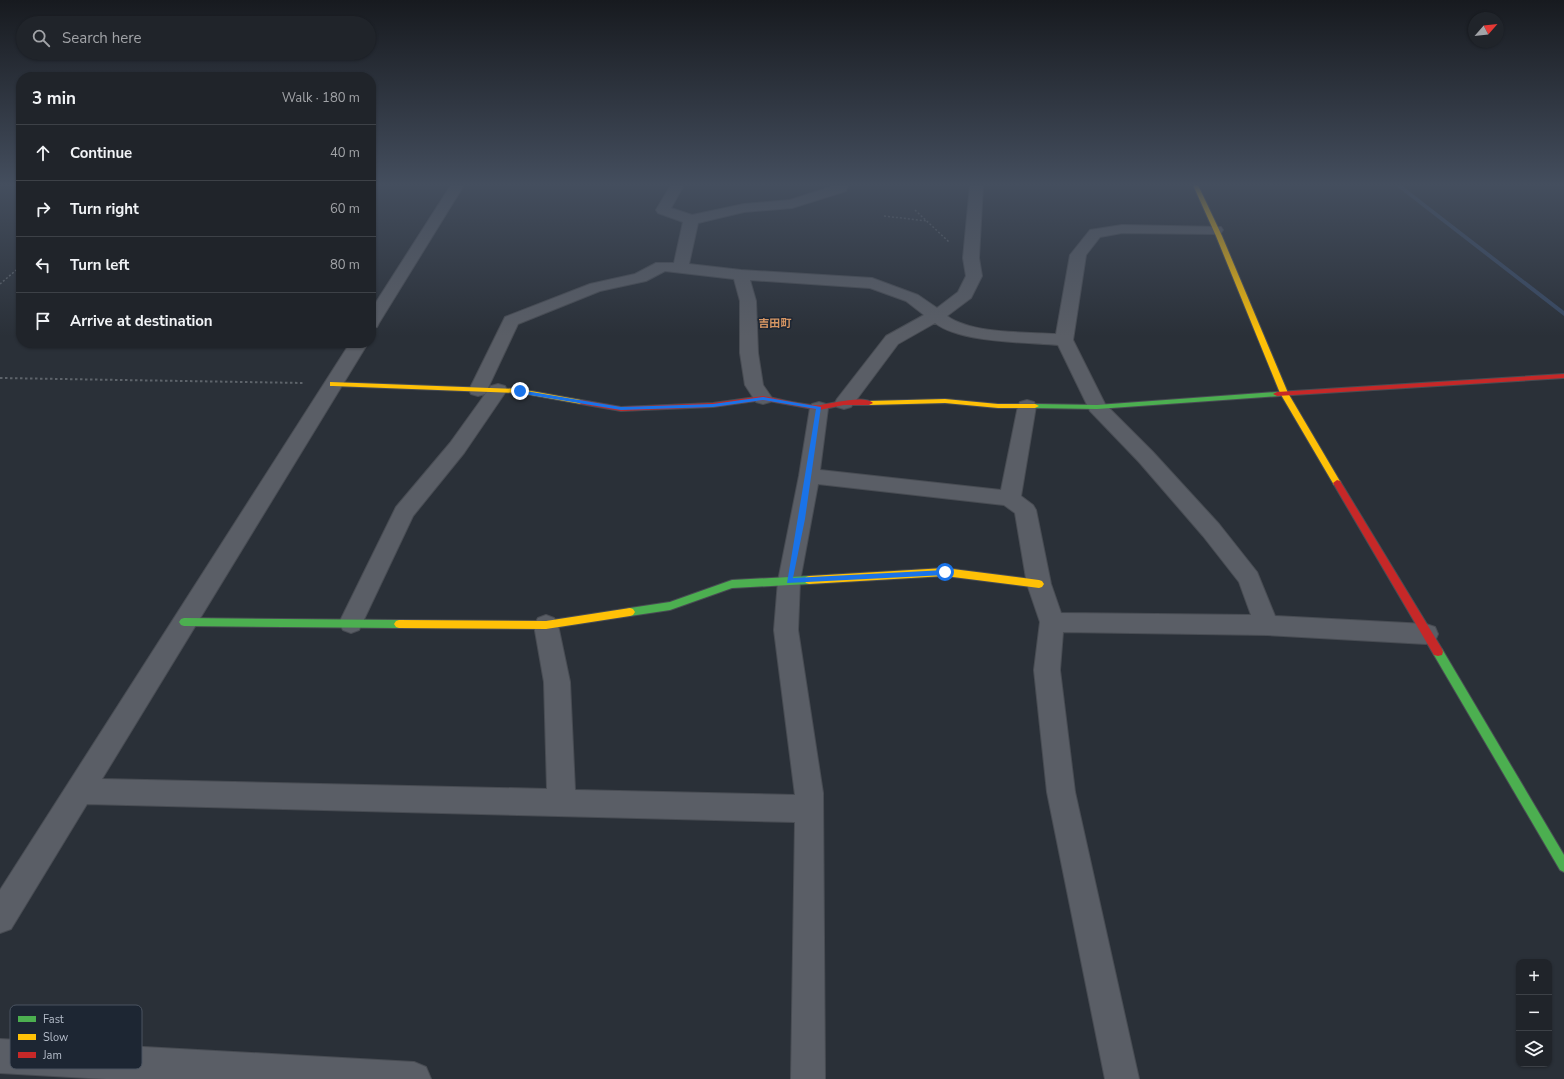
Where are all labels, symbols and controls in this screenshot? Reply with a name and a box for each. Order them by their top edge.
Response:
north arrow [1468,12,1504,48]
search box [16,16,376,60]
icon: search [30,27,52,49]
text: Search here [62,28,142,48]
text: 3 min [32,87,76,110]
text: Walk · 180 m [282,89,360,107]
icon: ahead [32,142,54,164]
text: Continue [70,143,132,163]
text: 40 m [330,144,360,162]
icon: right [32,198,54,220]
text: Turn right [70,199,139,219]
text: 60 m [330,200,360,218]
icon: left [32,254,54,276]
text: Turn left [70,255,129,275]
text: 80 m [330,256,360,274]
icon: arrive [32,310,54,332]
text: Arrive at destination [70,311,213,331]
district label: 吉田町 [759,316,792,331]
route end [511,382,529,400]
route start [936,563,954,581]
map controls [1516,959,1552,1067]
button: + [1516,959,1552,995]
button: − [1516,995,1552,1031]
legend [10,1005,142,1069]
text: Fast [43,1012,64,1027]
text: Slow [43,1030,68,1045]
button: layers [1516,1031,1552,1067]
text: Jam [42,1048,62,1063]

